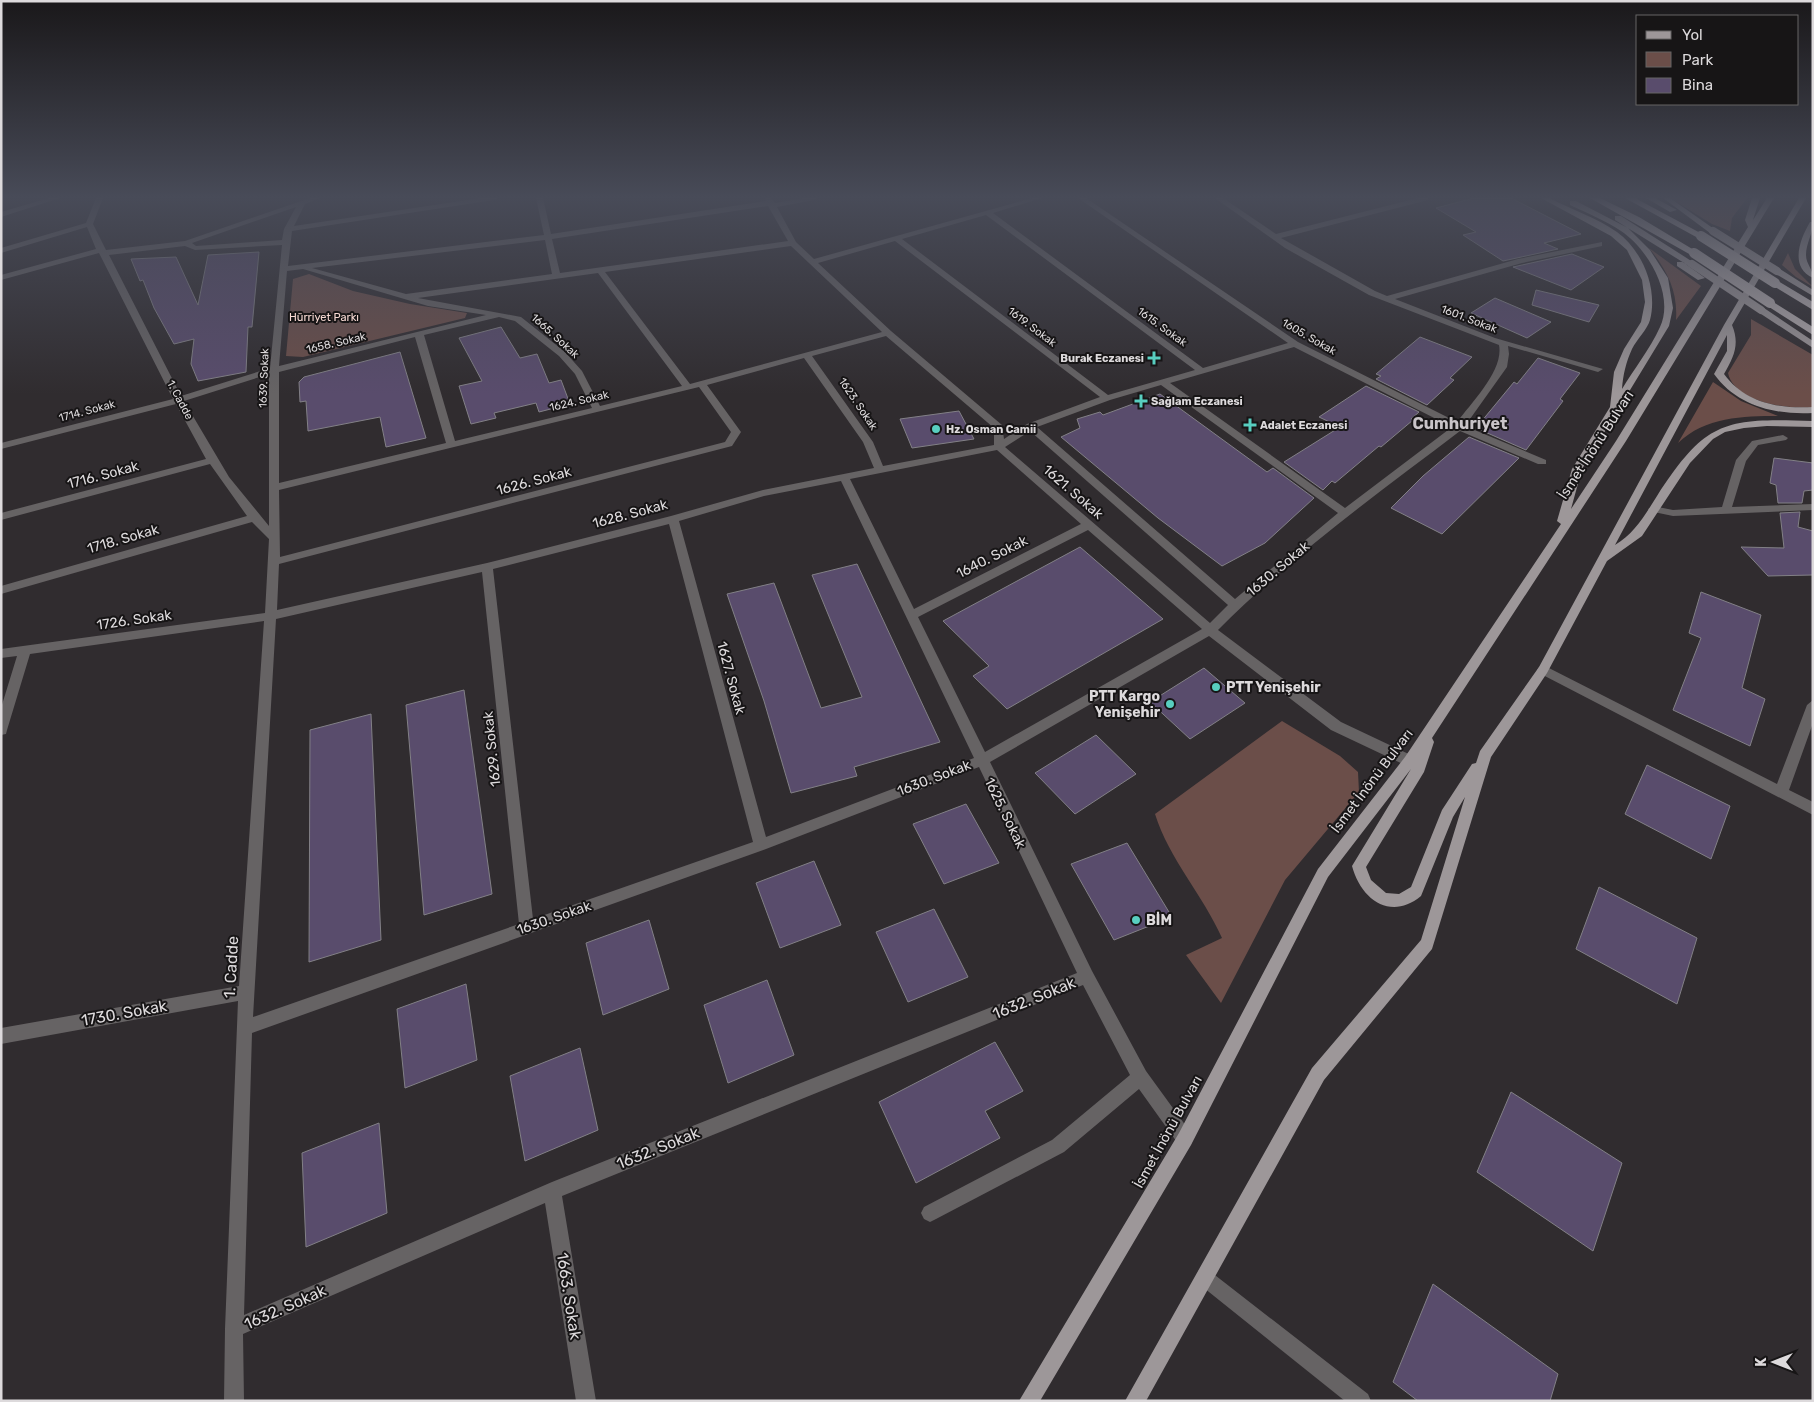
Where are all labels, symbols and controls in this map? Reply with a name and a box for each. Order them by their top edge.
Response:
legend [1636,15,1799,105]
text: Yol [1682,26,1703,44]
text: Park [1682,51,1713,69]
text: Bina [1682,76,1713,94]
street label: 1601. Sokak [1439,302,1499,336]
street label: 1619. Sokak [1005,304,1059,350]
street label: 1615. Sokak [1135,305,1190,350]
park label: Hürriyet Parkı [289,311,359,324]
street label: 1665. Sokak [528,311,582,361]
street label: 1605. Sokak [1279,316,1339,358]
street label: 1658. Sokak [305,330,367,356]
street label: 1639. Sokak [256,348,272,408]
place label: Burak Eczanesi [1060,352,1144,365]
marker: Burak Eczanesi [1148,352,1160,364]
street label: 1623. Sokak [836,375,880,433]
street label: 1. Cadde [164,378,196,422]
street label: 1624. Sokak [548,388,610,414]
street label: İsmet İnönü Bulvarı [1555,388,1637,502]
marker: Sağlam Eczanesi [1135,395,1147,407]
place label: Sağlam Eczanesi [1151,395,1243,408]
street label: 1714. Sokak [57,397,117,425]
district label: Cumhuriyet [1413,414,1508,433]
marker: Adalet Eczanesi [1244,419,1256,431]
place label: Adalet Eczanesi [1260,419,1347,432]
marker: Hz. Osman Camii [930,423,942,435]
place label: Hz. Osman Camii [946,423,1036,436]
street label: 1716. Sokak [65,457,141,493]
street label: 1621. Sokak [1039,461,1107,523]
street label: 1626. Sokak [495,463,574,499]
street label: 1628. Sokak [591,496,670,532]
street label: 1718. Sokak [85,520,161,557]
street label: 1640. Sokak [954,531,1031,582]
street label: 1630. Sokak [1243,537,1314,600]
street label: 1726. Sokak [95,606,173,634]
street label: 1627. Sokak [713,640,749,717]
place label: PTT Yenişehir [1226,679,1321,696]
marker: PTT Yenişehir [1210,681,1222,693]
place label: PTT Kargo Yenişehir [1089,688,1161,721]
marker: PTT Kargo Yenişehir [1164,698,1176,710]
street label: 1629. Sokak [480,710,504,788]
street label: İsmet İnönü Bulvarı [1327,726,1417,836]
street label: 1630. Sokak [895,756,974,800]
street label: 1625. Sokak [981,775,1030,852]
street label: 1630. Sokak [515,897,594,939]
place label: BİM [1146,911,1172,929]
marker: BİM [1130,914,1142,926]
street label: 1. Cadde [220,935,242,999]
street label: 1632. Sokak [990,972,1079,1023]
street label: 1730. Sokak [80,996,169,1030]
street label: İsmet İnönü Bulvarı [1130,1073,1206,1191]
street label: 1632. Sokak [614,1122,703,1173]
street label: 1663. Sokak [553,1251,585,1342]
street label: 1632. Sokak [241,1280,330,1334]
north arrow [1749,1337,1799,1387]
text: K [1753,1357,1770,1367]

